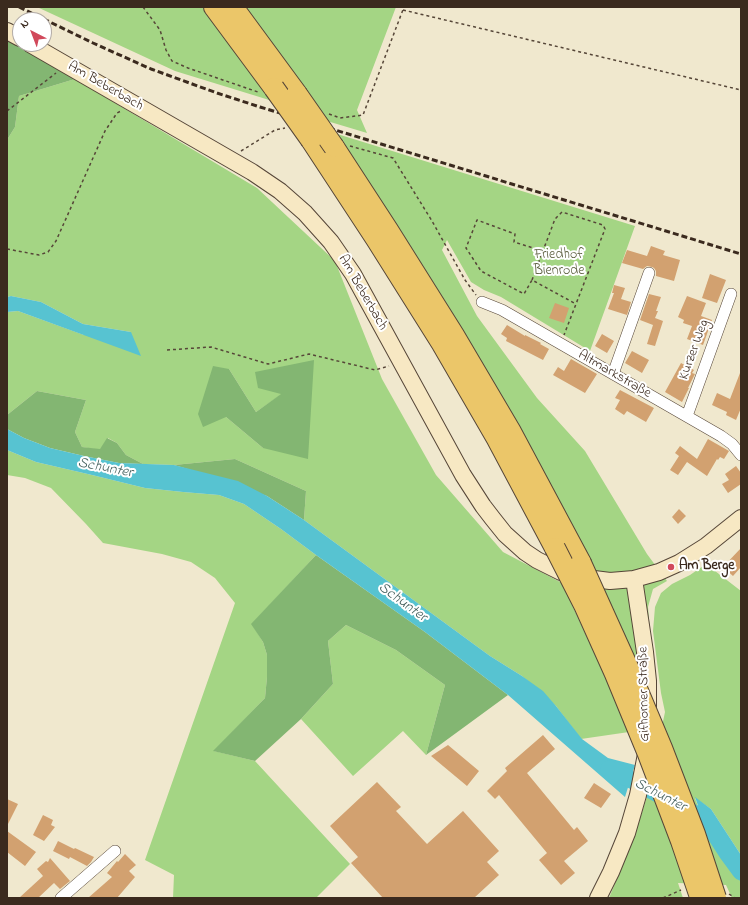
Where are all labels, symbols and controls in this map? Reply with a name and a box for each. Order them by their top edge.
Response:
north arrow [12,12,52,52]
text: N [17,15,33,32]
street label: Am Beberbach [64,59,146,115]
park label: Friedhof Bienrode [534,248,584,280]
street label: Am Beberbach [334,252,390,334]
street label: Kurzer Weg [676,318,714,382]
street label: Altmarkstraße [574,347,654,403]
water label: Schunter [76,455,134,483]
place label: Am Berge [679,559,735,575]
marker: Am Berge [666,562,676,572]
water label: Schunter [374,579,430,627]
street label: Gifhorner Straße [636,646,654,742]
water label: Schunter [631,775,689,817]

